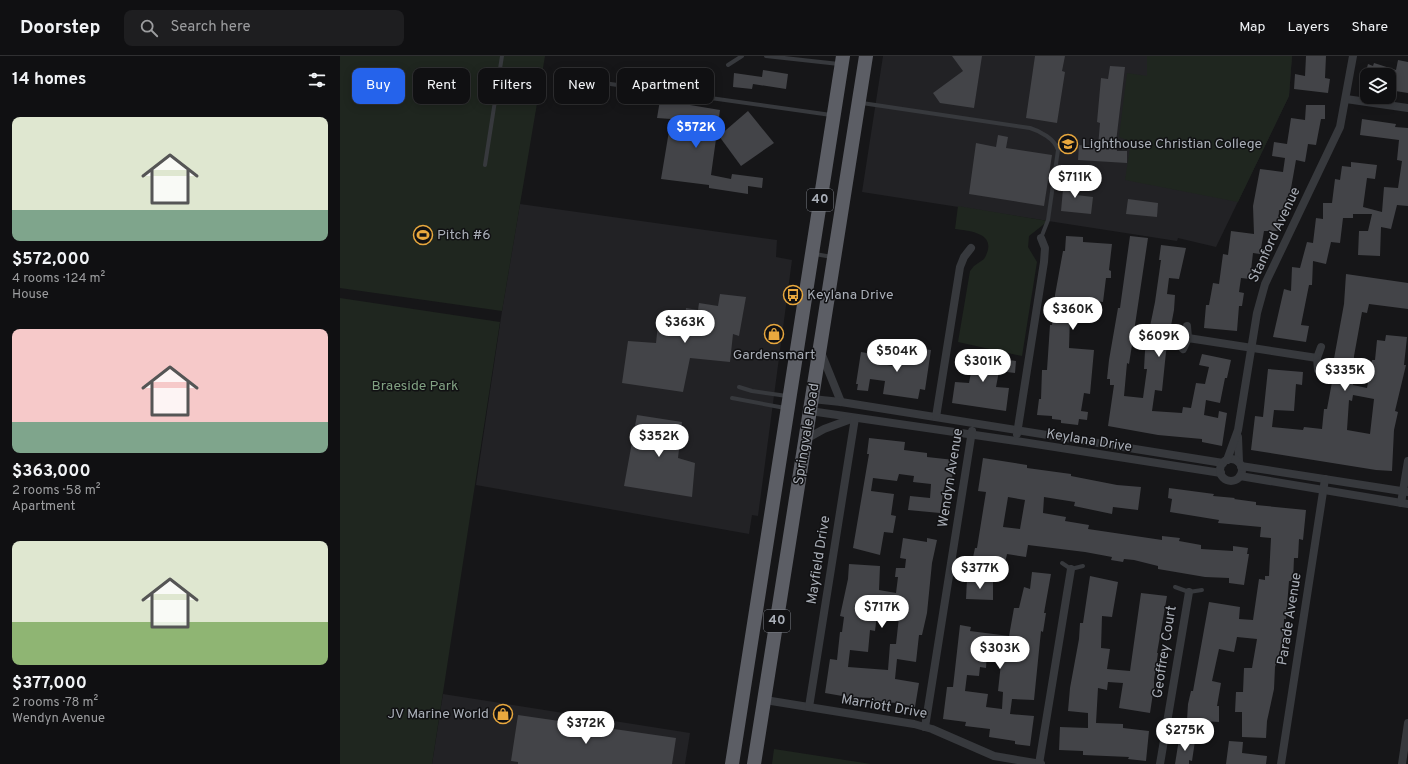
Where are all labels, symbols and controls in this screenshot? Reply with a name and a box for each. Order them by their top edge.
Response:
search box [124,10,404,46]
text: Doorstep [20,16,100,40]
icon: search [138,17,160,39]
text: Search here [170,18,251,37]
text: Map [1239,19,1265,36]
text: Layers [1287,19,1329,36]
text: Share [1351,19,1388,36]
chip: Buy [352,68,405,104]
chip: Rent [413,68,470,104]
chip: Filters [478,68,546,104]
chip: New [554,68,609,104]
chip: Apartment [617,68,714,104]
map controls [1360,68,1396,104]
button: layers [1360,68,1396,104]
text: 14 homes [12,69,86,91]
icon: filters [306,69,328,91]
pin: $572K [668,115,724,149]
text: $572K [676,120,716,136]
school or university icon: Lighthouse Christian College [1057,133,1079,155]
place label: Lighthouse Christian College [1082,136,1262,153]
icon: home [134,143,206,215]
pin: $711K [1047,165,1103,199]
text: $711K [1058,170,1092,186]
street label: Stanford Avenue [1245,185,1305,285]
road number: 40 [807,189,833,211]
sports icon: Pitch #6 [412,224,434,246]
place label: Pitch #6 [437,227,491,244]
text: $572,000 [12,249,90,271]
text: 4 rooms · 124 m² [12,271,105,287]
bus stop icon: Keylana Drive [782,284,804,306]
text: House [12,287,49,303]
place label: Keylana Drive [807,287,894,304]
pin: $360K [1045,297,1101,331]
text: $360K [1052,302,1094,318]
pin: $363K [657,310,713,344]
text: $363K [665,315,705,331]
shop icon: Gardensmart [763,323,785,345]
pin: $609K [1131,324,1187,358]
text: $609K [1138,329,1180,345]
pin: $504K [869,339,925,373]
text: $504K [876,344,918,360]
place label: Gardensmart [733,347,815,364]
pin: $301K [955,349,1011,383]
text: $301K [964,354,1002,370]
icon: home [134,355,206,427]
pin: $335K [1317,358,1373,392]
text: $335K [1325,363,1365,379]
park label: Braeside Park [371,378,459,395]
street label: Springvale Road [791,382,823,486]
pin: $352K [631,424,687,458]
street label: Keylana Drive [1045,426,1133,456]
street label: Wendyn Avenue [935,427,967,529]
text: $352K [639,429,679,445]
text: $363,000 [12,461,91,483]
text: 2 rooms · 58 m² [12,483,100,499]
text: Apartment [12,499,75,515]
street label: Mayfield Drive [804,515,834,605]
pin: $377K [952,556,1008,590]
text: $377K [961,561,999,577]
icon: home [134,567,206,639]
street label: Parade Avenue [1274,571,1306,667]
pin: $717K [854,595,910,629]
text: $717K [864,600,900,616]
street label: Geoffrey Court [1149,604,1181,700]
road number: 40 [764,610,790,632]
pin: $303K [972,636,1028,670]
text: $303K [980,641,1020,657]
text: $377,000 [12,673,87,695]
street label: Marriott Drive [840,691,928,723]
text: 2 rooms · 78 m² [12,695,98,711]
shop icon: JV Marine World [492,703,514,725]
place label: JV Marine World [387,706,489,723]
text: Wendyn Avenue [12,711,105,727]
pin: $372K [558,711,614,745]
text: $372K [566,716,606,732]
pin: $275K [1157,718,1213,752]
text: $275K [1165,723,1205,739]

